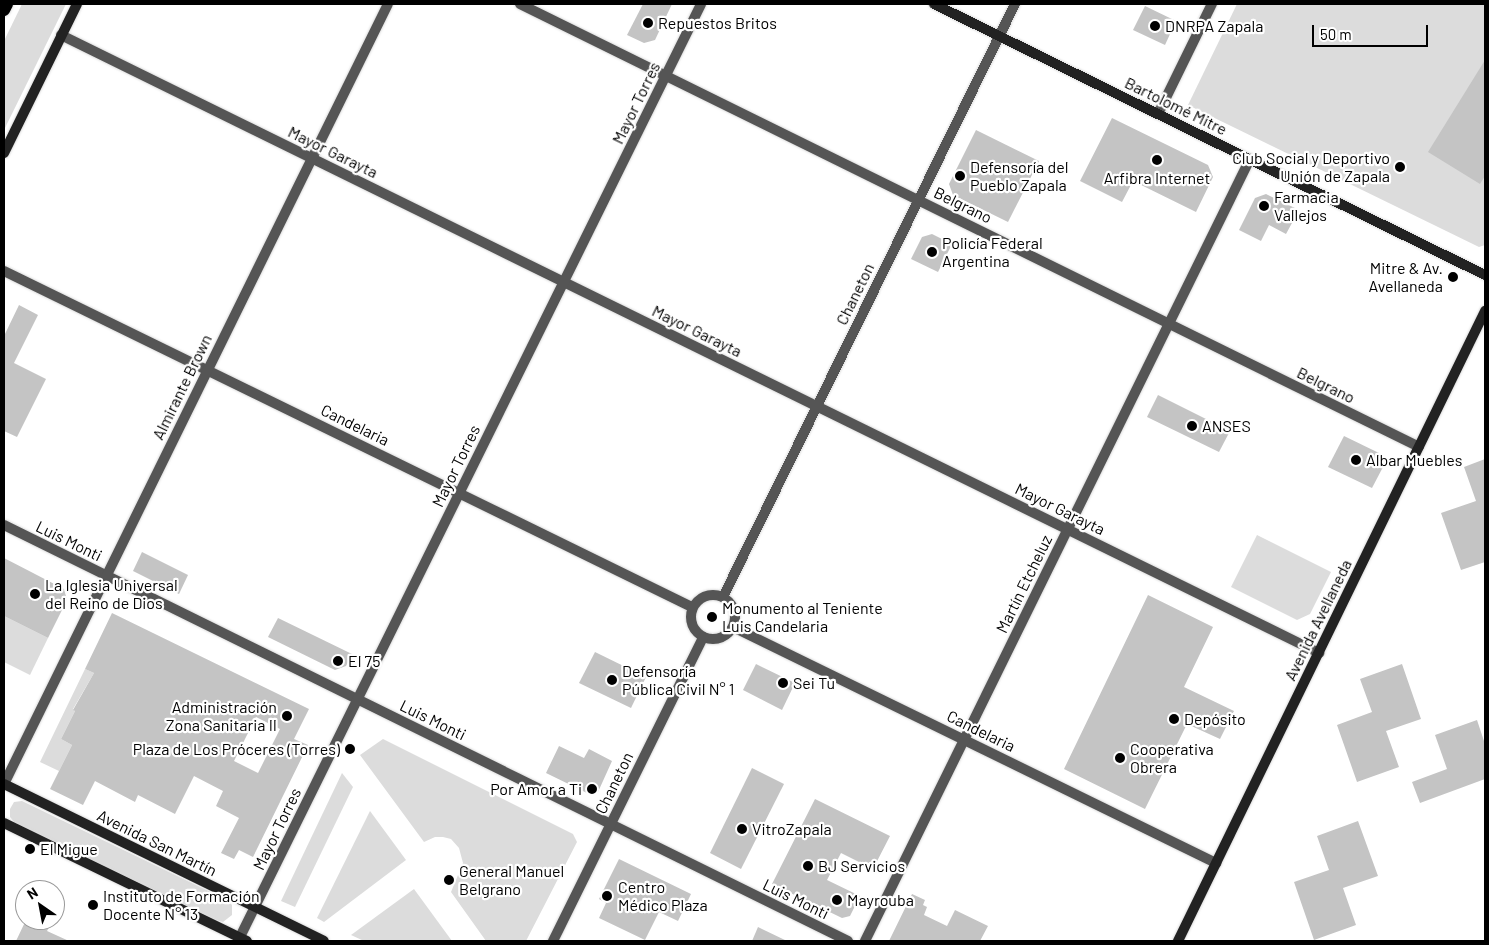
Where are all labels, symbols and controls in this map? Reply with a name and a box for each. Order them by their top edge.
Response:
place label: Repuestos Britos [658,13,777,33]
scale bar [1314,15,1430,47]
place label: DNRPA Zapala [1165,16,1263,36]
marker: Repuestos Britos [642,17,654,29]
marker: DNRPA Zapala [1149,20,1161,32]
text: 50 m [1320,25,1352,43]
street label: Mayor Torres [608,59,664,147]
street label: Bartolomé Mitre [1122,73,1230,139]
street label: Mayor Garayta [285,122,381,182]
place label: Club Social y Deportivo Unión de Zapala [1232,148,1390,186]
marker: Arfibra Internet [1151,154,1163,166]
place label: Defensoría del Pueblo Zapala [970,157,1068,195]
marker: Club Social y Deportivo Unión de Zapala [1394,161,1406,173]
place label: Arfibra Internet [1104,168,1210,188]
marker: Defensoría del Pueblo Zapala [954,170,966,182]
street label: Belgrano [931,183,995,227]
place label: Farmacia Vallejos [1274,187,1339,225]
marker: Farmacia Vallejos [1258,200,1270,212]
place label: Policía Federal Argentina [942,233,1043,271]
marker: Policía Federal Argentina [926,246,938,258]
place label: Mitre & Av. Avellaneda [1368,258,1443,296]
street label: Chaneton [832,260,878,328]
marker: Mitre & Av. Avellaneda [1447,271,1459,283]
street label: Mayor Garayta [649,301,745,361]
street label: Almirante Brown [148,331,216,443]
street label: Belgrano [1294,363,1358,407]
street label: Candelaria [318,400,392,450]
place label: ANSES [1202,416,1251,436]
marker: ANSES [1186,420,1198,432]
street label: Mayor Torres [428,422,484,510]
place label: Albar Muebles [1366,450,1462,470]
marker: Albar Muebles [1350,454,1362,466]
street label: Mayor Garayta [1012,479,1108,539]
street label: Luis Monti [33,517,105,565]
street label: Martín Etcheluz [992,532,1056,636]
street label: Avenida Avellaneda [1280,556,1356,684]
place label: La Iglesia Universal del Reino de Dios [45,575,178,613]
marker: La Iglesia Universal del Reino de Dios [29,588,41,600]
place label: Monumento al Teniente Luis Candelaria [722,598,883,636]
marker: Monumento al Teniente Luis Candelaria [706,611,718,623]
place label: El 75 [348,651,380,671]
marker: El 75 [332,655,344,667]
place label: Defensoría Pública Civil N° 1 [622,661,734,699]
place label: Sei Tu [793,673,835,693]
marker: Defensoría Pública Civil N° 1 [606,674,618,686]
marker: Sei Tu [777,677,789,689]
street label: Luis Monti [397,696,469,744]
place label: Administración Zona Sanitaria II [166,697,277,735]
street label: Candelaria [944,706,1018,756]
place label: Depósito [1184,709,1246,729]
marker: Administración Zona Sanitaria II [281,710,293,722]
marker: Depósito [1168,713,1180,725]
place label: Plaza de Los Próceres (Torres) [133,739,340,759]
place label: Cooperativa Obrera [1130,739,1214,777]
marker: Plaza de Los Próceres (Torres) [344,743,356,755]
street label: Chaneton [591,749,637,817]
marker: Cooperativa Obrera [1114,752,1126,764]
place label: Por Amor a Ti [490,779,582,799]
marker: Por Amor a Ti [586,783,598,795]
street label: Mayor Torres [249,785,305,873]
street label: Avenida San Martín [94,806,220,880]
place label: VitroZapala [752,819,832,839]
marker: VitroZapala [736,823,748,835]
place label: El Migue [40,839,98,859]
marker: El Migue [24,843,36,855]
place label: BJ Servicios [818,856,905,876]
marker: BJ Servicios [802,860,814,872]
place label: General Manuel Belgrano [459,861,564,899]
marker: General Manuel Belgrano [443,874,455,886]
street label: Luis Monti [760,875,832,923]
place label: Centro Médico Plaza [618,877,708,915]
north arrow [15,880,65,930]
text: N [24,883,41,903]
place label: Instituto de Formación Docente N° 13 [103,886,260,924]
marker: Centro Médico Plaza [600,889,614,903]
place label: Mayrouba [847,890,914,910]
marker: Mayrouba [831,894,843,906]
marker: Instituto de Formación Docente N° 13 [87,899,99,911]

